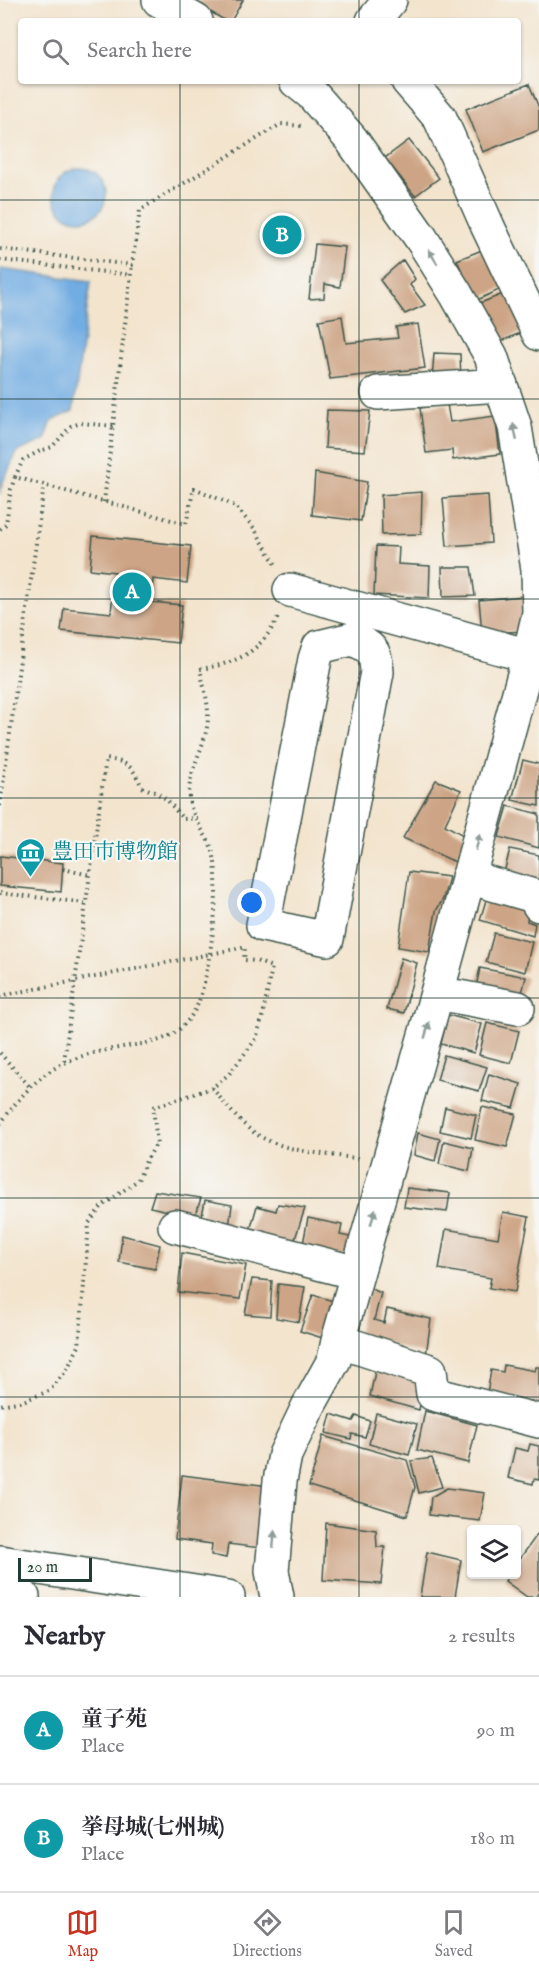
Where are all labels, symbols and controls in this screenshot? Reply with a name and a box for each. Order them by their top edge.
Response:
search box [18,18,521,84]
icon: search [39,35,72,68]
text: Search here [87,37,192,65]
pin: B [262,212,302,258]
one-way arrow [428,249,439,265]
one-way arrow [510,423,520,442]
pin: A [112,570,152,614]
one-way arrow [474,832,483,850]
museum icon: 豊田市博物館 [15,836,47,878]
place label: 豊田市博物館 [52,839,178,866]
your location [237,888,266,917]
one-way arrow [423,1021,432,1039]
one-way arrow [369,1208,378,1226]
map controls [467,1525,521,1579]
button: layers [467,1525,521,1579]
one-way arrow [270,1530,279,1549]
scale bar [18,1555,92,1582]
text: 20 m [27,1558,58,1578]
text: Nearby [24,1620,105,1653]
text: 2 results [448,1624,515,1649]
text: 童子苑 [81,1706,147,1734]
text: A [37,1718,50,1743]
text: 90 m [477,1718,515,1743]
text: Place [81,1734,124,1759]
text: 挙母城(七州城) [81,1814,224,1842]
text: B [37,1826,50,1851]
text: 180 m [470,1826,515,1851]
text: Place [81,1842,124,1867]
tab: Map [66,1906,99,1962]
tab: Directions [232,1906,302,1962]
tab: Saved [435,1906,473,1962]

